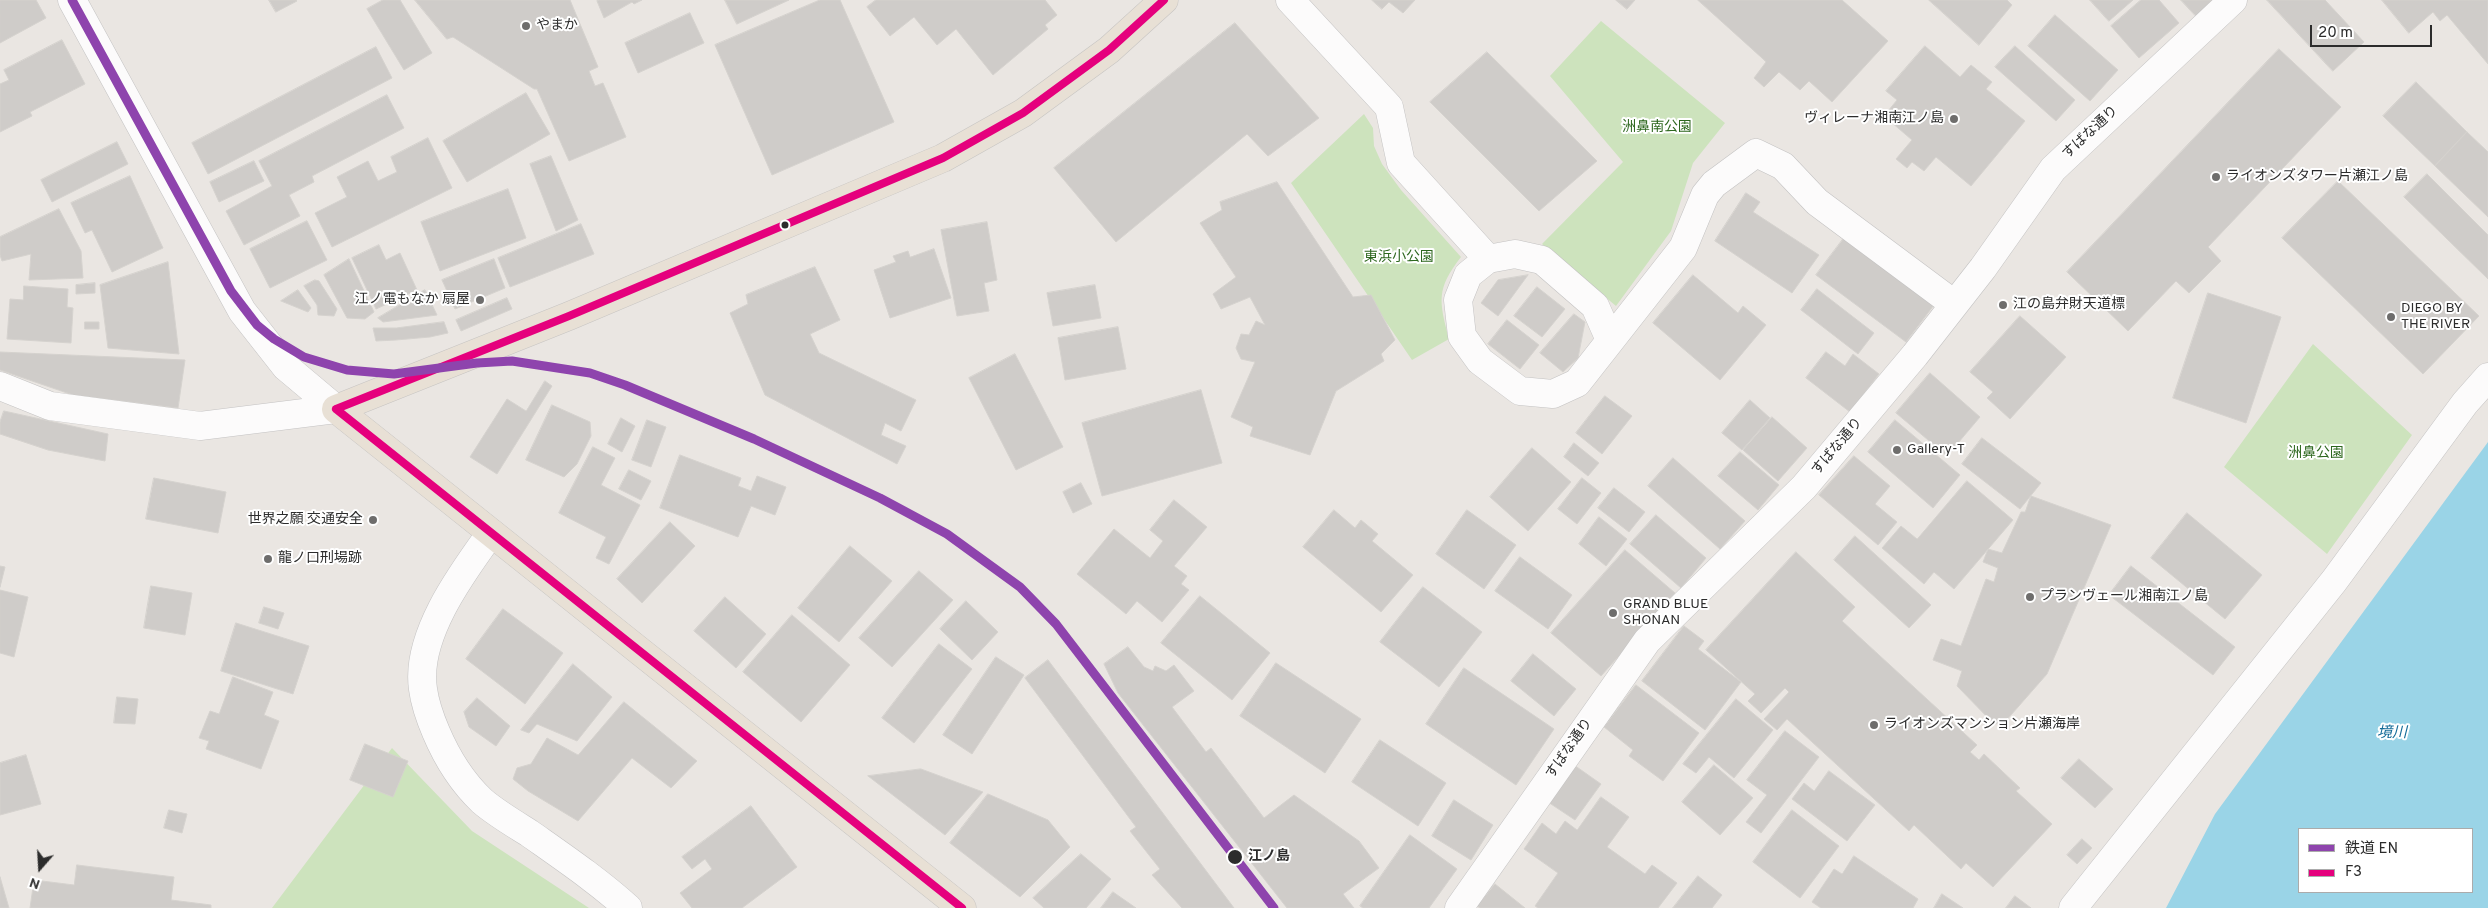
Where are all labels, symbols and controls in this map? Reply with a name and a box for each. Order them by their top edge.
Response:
scale bar [2313,15,2436,47]
place label: やまか [536,18,578,34]
marker: やまか [520,20,532,32]
text: 20 m [2318,24,2353,43]
street label: すばな通り [2060,103,2122,163]
place label: ヴィレーナ湘南江ノ島 [1804,111,1944,127]
marker: ヴィレーナ湘南江ノ島 [1948,113,1960,125]
park label: 洲鼻南公園 [1622,120,1692,136]
place label: ライオンズタワー片瀬江ノ島 [2226,169,2408,185]
marker: ライオンズタワー片瀬江ノ島 [2210,171,2222,183]
unlabelled marker [780,220,790,230]
park label: 東浜小公園 [1364,250,1434,266]
place label: 江ノ電もなか 扇屋 [355,292,470,308]
marker: 江ノ電もなか 扇屋 [474,294,486,306]
place label: 江の島弁財天道標 [2013,297,2125,313]
marker: 江の島弁財天道標 [1997,299,2009,311]
place label: DIEGO BY THE RIVER [2401,301,2470,334]
marker: DIEGO BY THE RIVER [2385,311,2397,323]
street label: すばな通り [1809,415,1867,479]
place label: Gallery-T [1907,442,1965,458]
marker: Gallery-T [1891,444,1903,456]
park label: 洲鼻公園 [2288,446,2344,462]
place label: 世界之願 交通安全 [248,512,363,528]
marker: 世界之願 交通安全 [367,514,379,526]
place label: 龍ノ口刑場跡 [278,551,362,567]
marker: 龍ノ口刑場跡 [262,553,274,565]
place label: プランヴェール湘南江ノ島 [2040,589,2208,605]
marker: プランヴェール湘南江ノ島 [2024,591,2036,603]
place label: GRAND BLUE SHONAN [1623,597,1708,630]
marker: GRAND BLUE SHONAN [1607,607,1619,619]
street label: すばな通り [1543,716,1597,782]
place label: ライオンズマンション片瀬海岸 [1884,717,2080,733]
marker: ライオンズマンション片瀬海岸 [1868,719,1880,731]
water label: 境川 [2377,725,2407,743]
legend [2298,828,2473,893]
text: 鉄道 EN [2345,840,2398,859]
north arrow [15,843,65,893]
marker: 江ノ島 [1226,848,1244,866]
place label: 江ノ島 [1248,849,1290,865]
text: F3 [2345,863,2362,882]
text: N [27,873,42,892]

